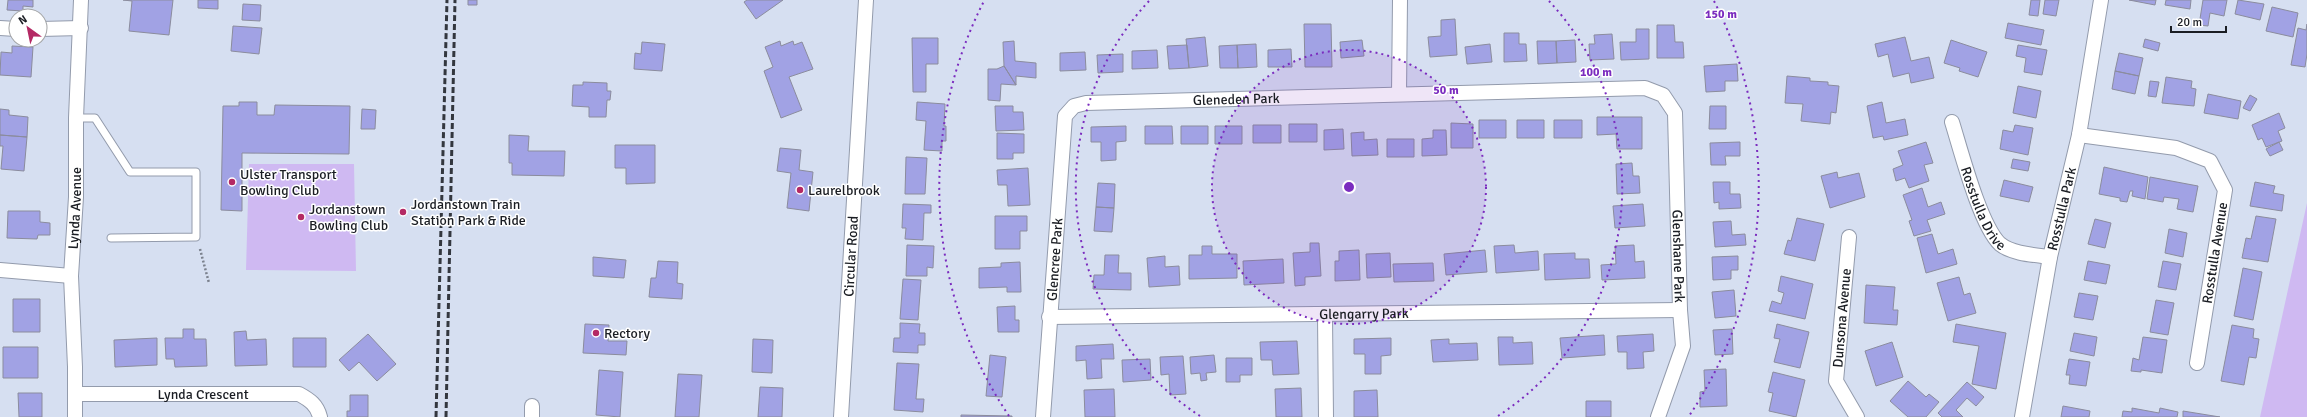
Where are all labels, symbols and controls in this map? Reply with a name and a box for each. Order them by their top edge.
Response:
text: 150 m [1705,7,1737,22]
north arrow [8,8,48,48]
scale bar [2171,8,2226,34]
text: N [16,12,30,28]
text: 20 m [2177,15,2202,30]
text: 100 m [1580,65,1612,80]
text: 50 m [1433,83,1459,98]
street label: Gleneden Park [1193,89,1280,109]
street label: Rosstulla Drive [1957,164,2009,254]
street label: Rosstulla Park [2043,165,2080,252]
place label: Ulster Transport Bowling Club [240,166,337,199]
street label: Lynda Avenue [64,167,85,250]
marker: Ulster Transport Bowling Club [227,177,237,187]
centre of rings [1342,180,1356,194]
place label: Laurelbrook [808,182,880,199]
marker: Laurelbrook [795,185,805,195]
place label: Jordanstown Train Station Park & Ride [411,196,526,229]
place label: Jordanstown Bowling Club [309,201,388,234]
street label: Rosstulla Avenue [2199,201,2231,305]
marker: Jordanstown Train Station Park & Ride [398,207,408,217]
street label: Glenshane Park [1669,209,1688,303]
marker: Jordanstown Bowling Club [296,212,306,222]
street label: Circular Road [840,215,862,297]
street label: Glencree Park [1043,217,1066,302]
street label: Dunsona Avenue [1829,268,1855,368]
street label: Glengarry Park [1319,305,1409,323]
place label: Rectory [604,325,650,342]
marker: Rectory [591,328,601,338]
street label: Lynda Crescent [157,386,249,403]

